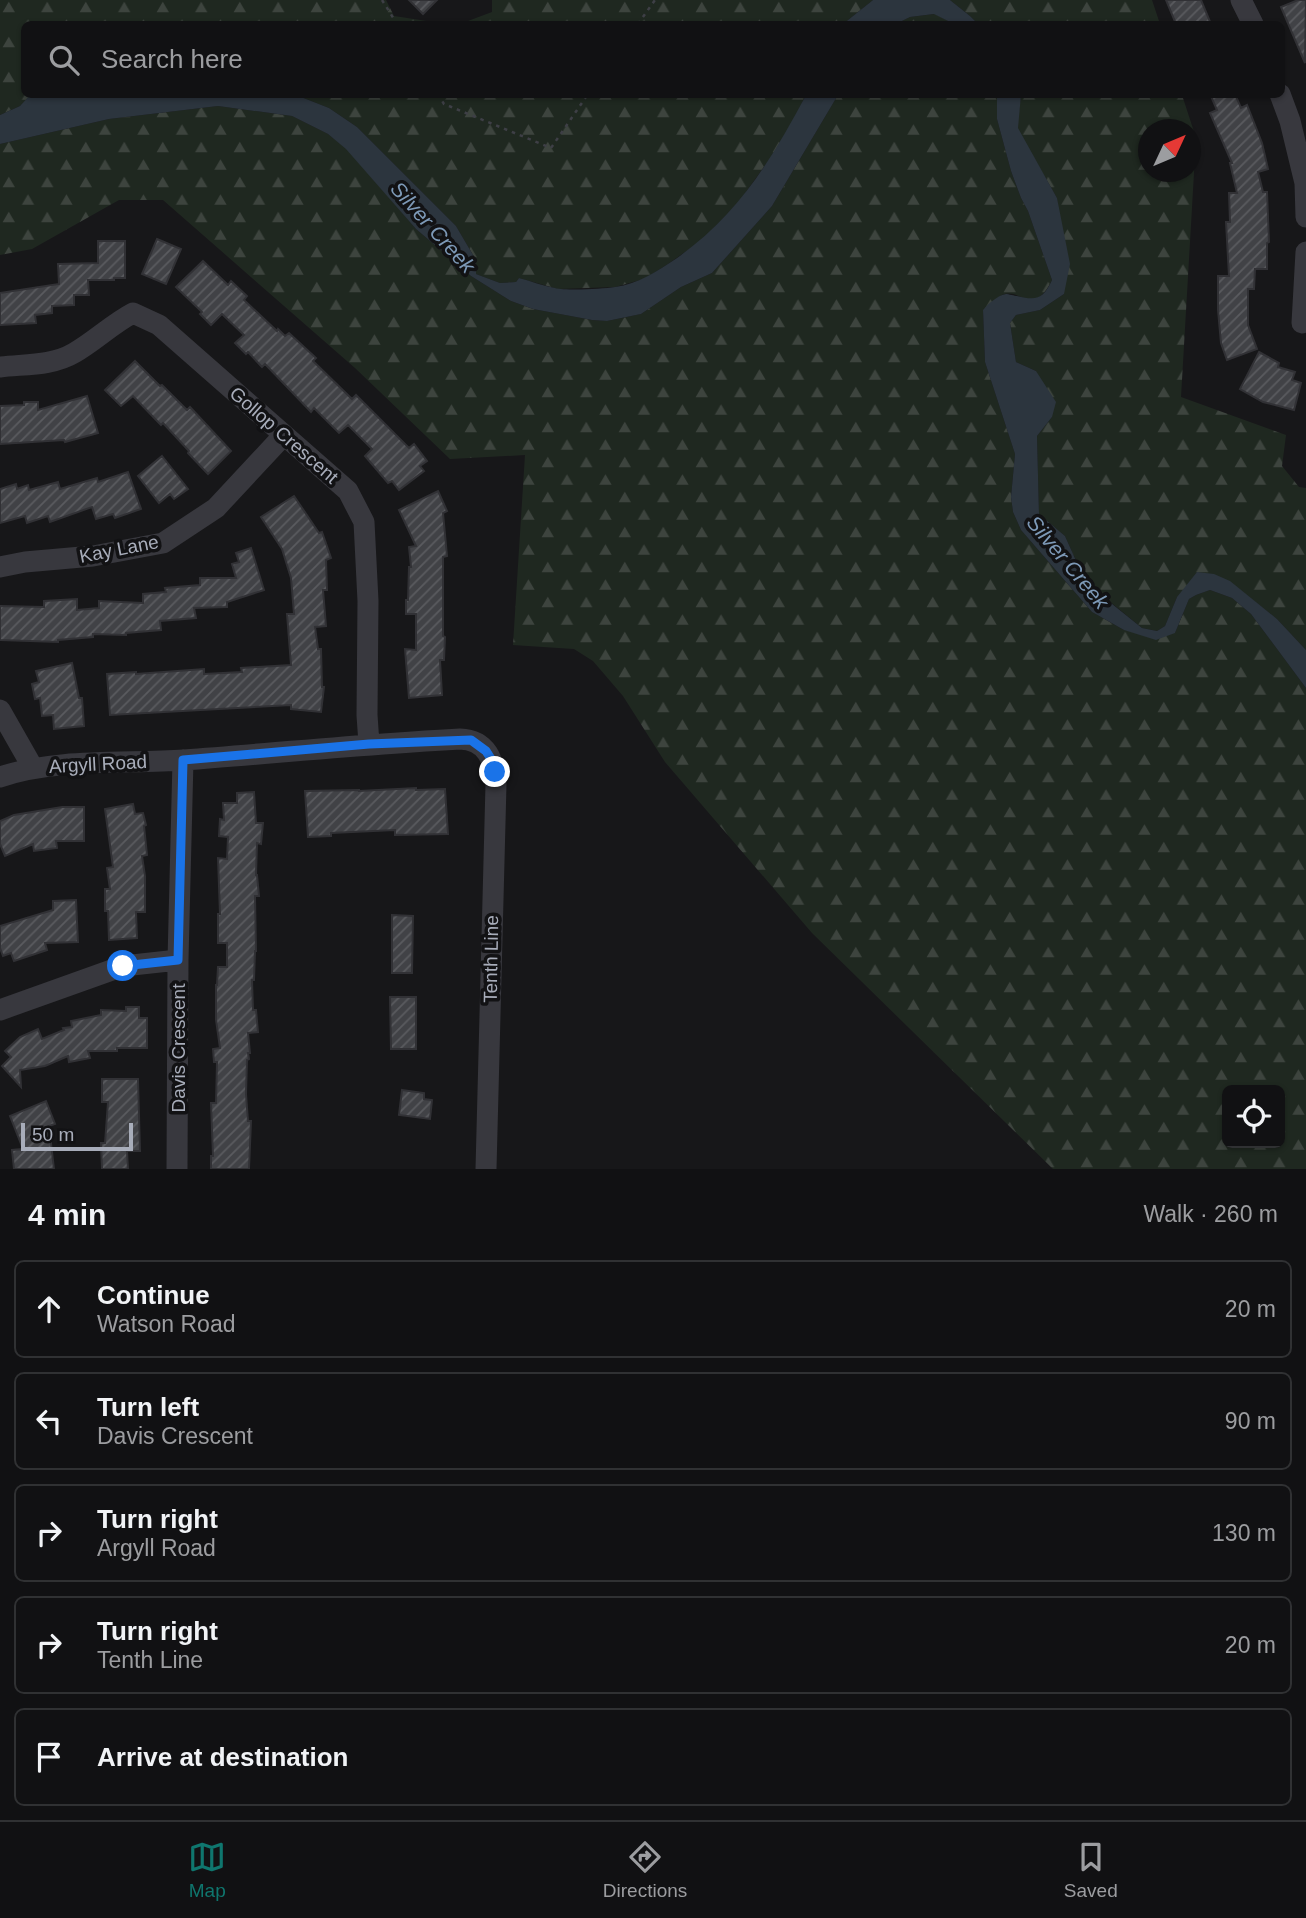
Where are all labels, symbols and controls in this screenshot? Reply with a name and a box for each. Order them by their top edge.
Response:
search box [21,21,1285,98]
icon: search [45,41,83,79]
text: Search here [101,44,243,74]
north arrow [1138,119,1201,182]
water label: Silver Creek [386,177,481,278]
street label: Gollop Crescent [226,382,343,488]
water label: Silver Creek [1022,511,1115,614]
street label: Kay Lane [78,531,160,567]
street label: Argyll Road [48,751,148,777]
route end [479,756,510,787]
street label: Tenth Line [480,915,502,1003]
route start [107,950,138,981]
street label: Davis Crescent [168,983,189,1112]
map controls [1222,1085,1285,1148]
button: locate [1222,1085,1285,1148]
scale bar [21,1120,133,1152]
text: 50 m [32,1124,74,1145]
text: 4 min [28,1198,106,1231]
text: Walk · 260 m [1143,1201,1278,1227]
text: Continue [97,1280,210,1310]
icon: ahead [30,1290,68,1328]
text: 20 m [1225,1296,1276,1322]
text: Watson Road [97,1311,236,1337]
text: Turn left [97,1392,199,1422]
icon: left [30,1402,68,1440]
text: 90 m [1225,1408,1276,1434]
text: Davis Crescent [97,1423,253,1449]
text: Turn right [97,1504,218,1534]
icon: right [30,1514,68,1552]
text: 130 m [1212,1520,1276,1546]
text: Argyll Road [97,1535,216,1561]
text: Turn right [97,1616,218,1646]
icon: right [30,1626,68,1664]
text: 20 m [1225,1632,1276,1658]
text: Tenth Line [97,1647,203,1673]
icon: arrive [30,1738,68,1776]
text: Arrive at destination [97,1742,348,1772]
tab: Map [188,1838,226,1902]
tab: Directions [603,1838,687,1902]
tab: Saved [1064,1838,1118,1902]

